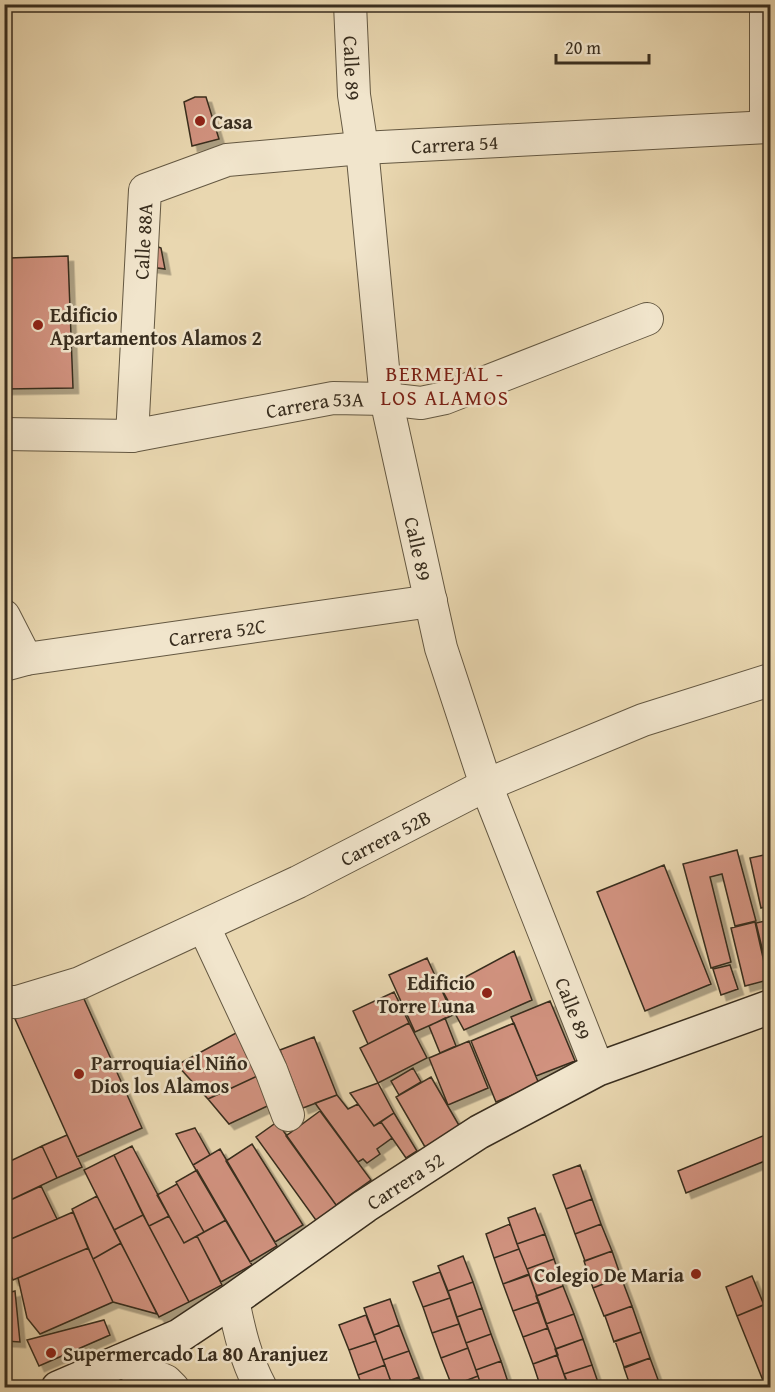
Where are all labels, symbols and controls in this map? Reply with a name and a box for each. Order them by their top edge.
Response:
scale bar [556,27,649,65]
text: 20 m [565,34,601,61]
street label: Calle 89 [337,35,369,102]
place label: Casa [212,107,253,136]
marker: Casa [193,114,207,128]
street label: Carrera 54 [410,127,499,160]
street label: Calle 88A [126,202,159,280]
place label: Edificio Apartamentos Alamos 2 [50,300,262,352]
marker: Edificio Apartamentos Alamos 2 [31,318,45,332]
district label: BERMEJAL - LOS ALAMOS [381,358,509,413]
street label: Carrera 53A [263,383,364,425]
street label: Calle 89 [398,514,440,583]
street label: Carrera 52C [167,610,268,653]
street label: Carrera 52B [335,802,435,873]
place label: Edificio Torre Luna [377,968,476,1020]
street label: Calle 89 [549,973,599,1044]
marker: Edificio Torre Luna [480,986,494,1000]
place label: Parroquia el Niño Dios los Alamos [91,1048,248,1100]
marker: Parroquia el Niño Dios los Alamos [72,1067,86,1081]
street label: Carrera 52 [360,1144,449,1216]
place label: Colegio De Maria [534,1260,685,1289]
marker: Colegio De Maria [689,1267,703,1281]
place label: Supermercado La 80 Aranjuez [63,1339,328,1368]
marker: Supermercado La 80 Aranjuez [44,1346,58,1360]

